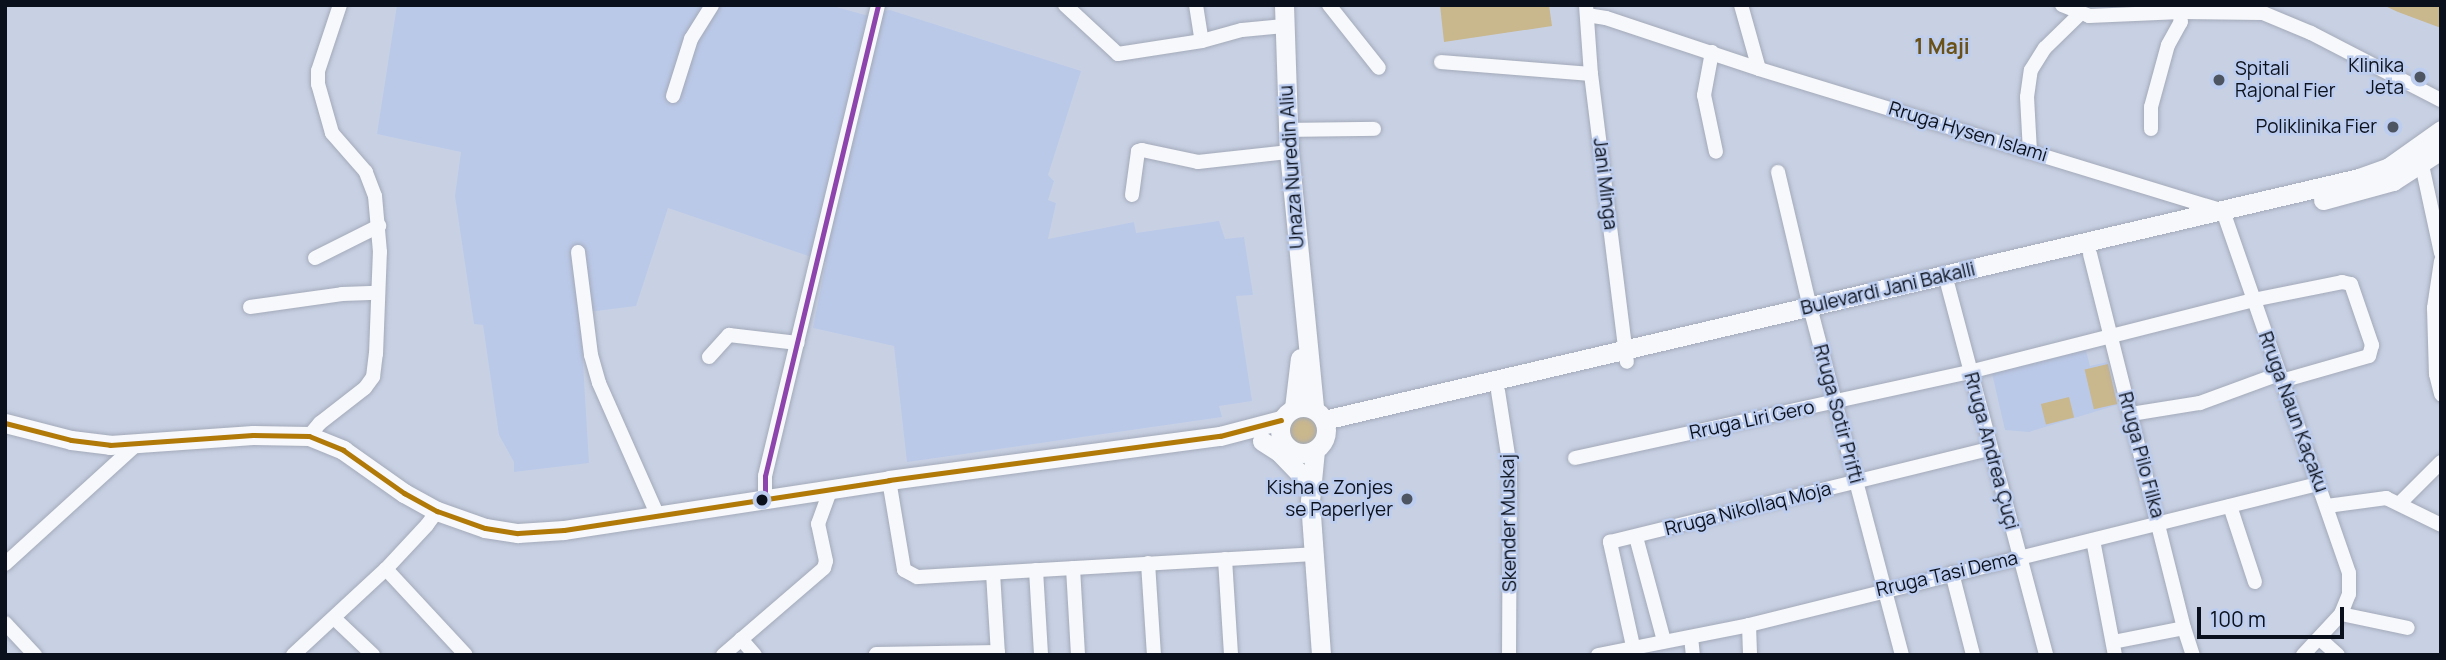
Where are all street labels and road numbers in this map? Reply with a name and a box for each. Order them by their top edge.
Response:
street label: Unaza Nuredin Aliu [1275,84,1309,250]
street label: Rruga Hysen Islami [1886,97,2050,167]
street label: Jani Minga [1588,137,1622,231]
street label: Bulevardi Jani Bakalli [1799,258,1977,320]
street label: Rruga Naun Kaçaku [2253,329,2333,495]
street label: Rruga Sotir Prifti [1808,342,1868,486]
street label: Rruga Andrea Çuçi [1959,370,2023,532]
street label: Rruga Pilo Filka [2113,389,2169,521]
street label: Rruga Liri Gero [1687,396,1817,444]
street label: Skender Muskaj [1496,454,1522,592]
street label: Rruga Nikollaq Moja [1662,477,1834,541]
street label: Rruga Tasi Dema [1874,547,2020,601]

